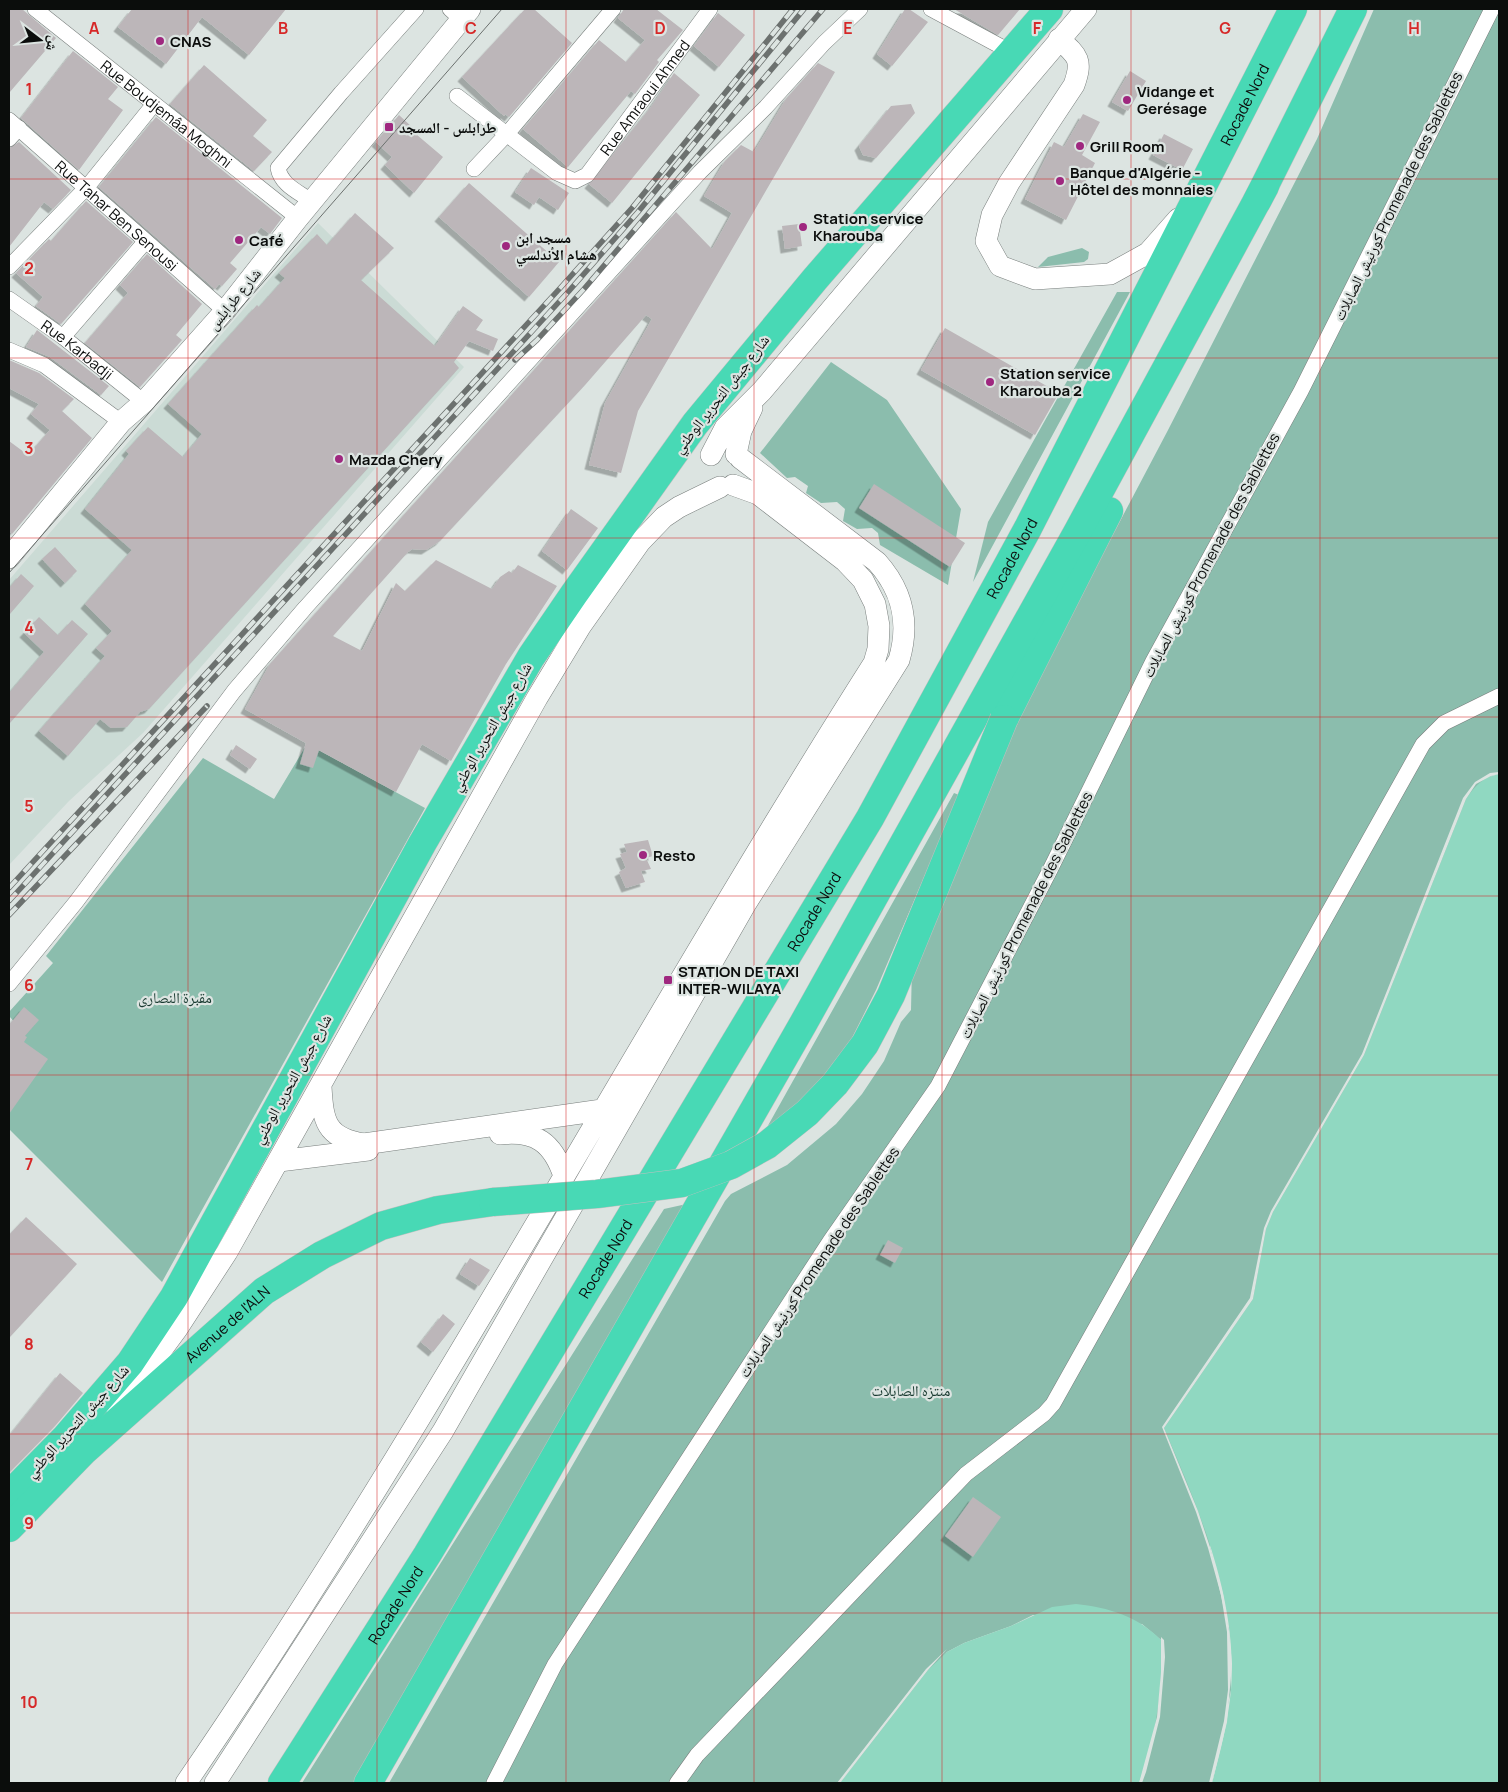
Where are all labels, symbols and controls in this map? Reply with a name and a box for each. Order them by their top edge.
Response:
north arrow [15,15,65,65]
text: A [89,17,100,39]
text: B [278,17,288,39]
text: C [465,17,477,39]
text: D [654,17,666,39]
text: E [843,17,853,39]
text: F [1033,17,1042,39]
text: G [1219,17,1231,39]
text: H [1408,17,1420,39]
place label: CNAS [170,31,212,52]
text: ش [42,34,64,54]
marker: CNAS [154,35,166,47]
street label: Rue Amraoui Ahmed [595,35,694,159]
street label: Rue Boudjemâa Moghni [96,55,237,172]
street label: Rocade Nord [1215,60,1274,149]
street label: كورنيش الصابلات Promenade des Sablettes [1328,68,1468,324]
text: 1 [25,78,33,100]
place label: Vidange et Gerésage [1137,81,1215,119]
marker: Vidange et Gerésage [1121,94,1133,106]
place label: طرابلس - المسجد [399,117,497,138]
marker: طرابلس - المسجد [383,121,395,133]
place label: Grill Room [1090,136,1165,157]
marker: Grill Room [1074,140,1086,152]
street label: Rue Tahar Ben Senousi [51,155,183,275]
place label: Banque d'Algérie - Hôtel des monnaies [1070,162,1213,200]
marker: Banque d'Algérie - Hôtel des monnaies [1054,175,1066,187]
place label: Station service Kharouba [813,208,923,246]
marker: Station service Kharouba [797,221,809,233]
place label: مسجد ابن هشام الأندلسي [516,227,597,266]
place label: Café [249,230,283,251]
marker: Café [233,234,245,246]
marker: مسجد ابن هشام الأندلسي [500,240,512,252]
text: 2 [24,257,34,279]
street label: شارع طرابلس [203,264,266,334]
street label: Rue Karbadji [37,315,118,384]
street label: شارع جيش التحرير الوطني [668,330,776,459]
place label: Station service Kharouba 2 [1000,363,1110,401]
marker: Station service Kharouba 2 [984,376,996,388]
street label: كورنيش الصابلات Promenade des Sablettes [1137,429,1285,681]
text: 3 [24,437,34,459]
place label: Mazda Chery [349,449,443,470]
marker: Mazda Chery [333,453,345,465]
street label: Rocade Nord [981,514,1042,602]
text: 4 [24,616,34,638]
street label: شارع جيش التحرير الوطني [446,659,538,796]
street label: كورنيش الصابلات Promenade des Sablettes [954,788,1098,1042]
text: 5 [24,795,34,817]
place label: Resto [653,845,695,866]
marker: Resto [637,849,649,861]
street label: Rocade Nord [782,868,846,955]
place label: STATION DE TAXI INTER-WILAYA [678,961,799,999]
text: 6 [24,974,34,996]
marker: STATION DE TAXI INTER-WILAYA [662,974,674,986]
park label: مقبرة النصارى [138,987,212,1008]
street label: شارع جيش التحرير الوطني [248,1010,338,1149]
street label: كورنيش الصابلات Promenade des Sablettes [734,1142,904,1382]
text: 7 [25,1153,33,1175]
street label: Rocade Nord [573,1215,637,1302]
street label: Avenue de l'ALN [180,1280,274,1367]
text: 8 [24,1333,34,1355]
street label: شارع جيش التحرير الوطني [21,1360,135,1483]
park label: منتزه الصابلات [872,1380,951,1401]
text: 9 [24,1512,34,1534]
street label: Rocade Nord [363,1562,428,1648]
text: 10 [20,1691,38,1713]

